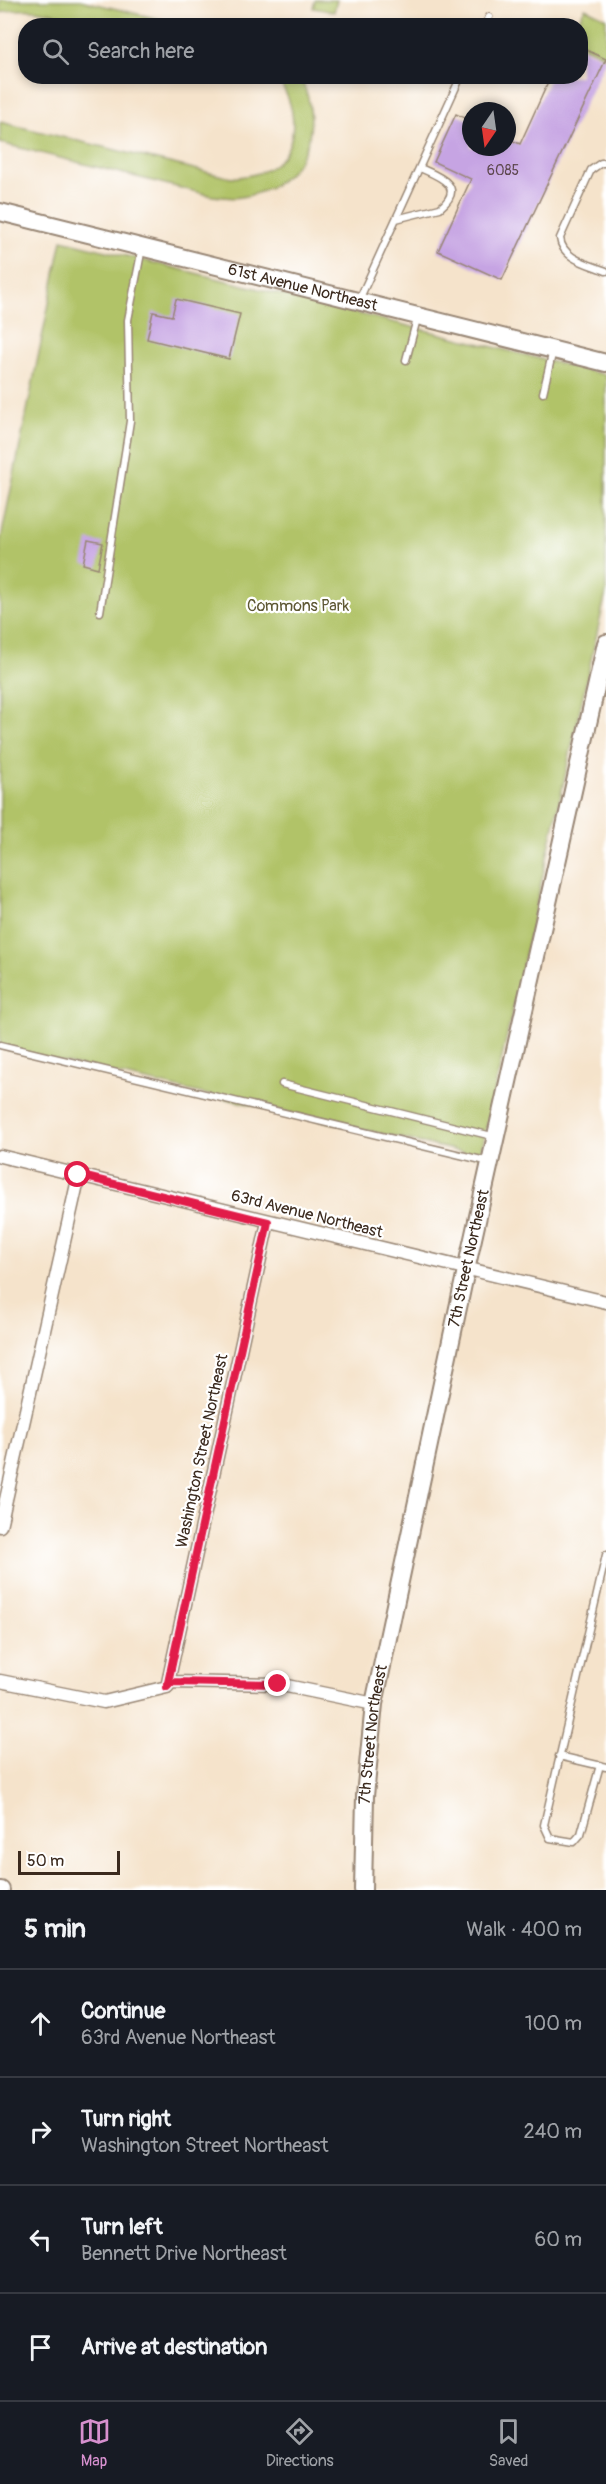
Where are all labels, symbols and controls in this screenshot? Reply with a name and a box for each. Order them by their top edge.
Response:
search box [18,18,588,84]
icon: search [39,35,72,68]
text: Search here [87,37,194,65]
north arrow [462,102,516,156]
house number: 6085 [487,162,519,179]
street label: 61st Avenue Northeast [226,259,380,316]
park label: Commons Park [247,596,349,616]
route start [64,1161,90,1187]
street label: 63rd Avenue Northeast [229,1185,385,1243]
street label: 7th Street Northeast [444,1187,494,1329]
street label: Washington Street Northeast [172,1352,232,1550]
street label: 7th Street Northeast [355,1662,392,1805]
route end [264,1670,290,1696]
scale bar [18,1848,120,1876]
text: 50 m [27,1851,64,1871]
text: 5 min [24,1913,86,1945]
text: Walk · 400 m [466,1917,582,1942]
text: Continue [81,1997,165,2025]
icon: ahead [24,2007,57,2040]
text: 100 m [525,2011,582,2036]
text: 63rd Avenue Northeast [81,2025,276,2050]
text: Turn right [81,2105,171,2133]
icon: right [24,2115,57,2148]
text: 240 m [523,2119,582,2144]
text: Washington Street Northeast [81,2133,328,2158]
text: Turn left [81,2213,163,2241]
icon: left [24,2223,57,2256]
text: 60 m [535,2227,582,2252]
text: Bennett Drive Northeast [81,2241,287,2266]
icon: arrive [24,2331,57,2364]
text: Arrive at destination [81,2333,267,2361]
tab: Map [78,2415,111,2471]
tab: Directions [266,2415,334,2471]
tab: Saved [489,2415,528,2471]

